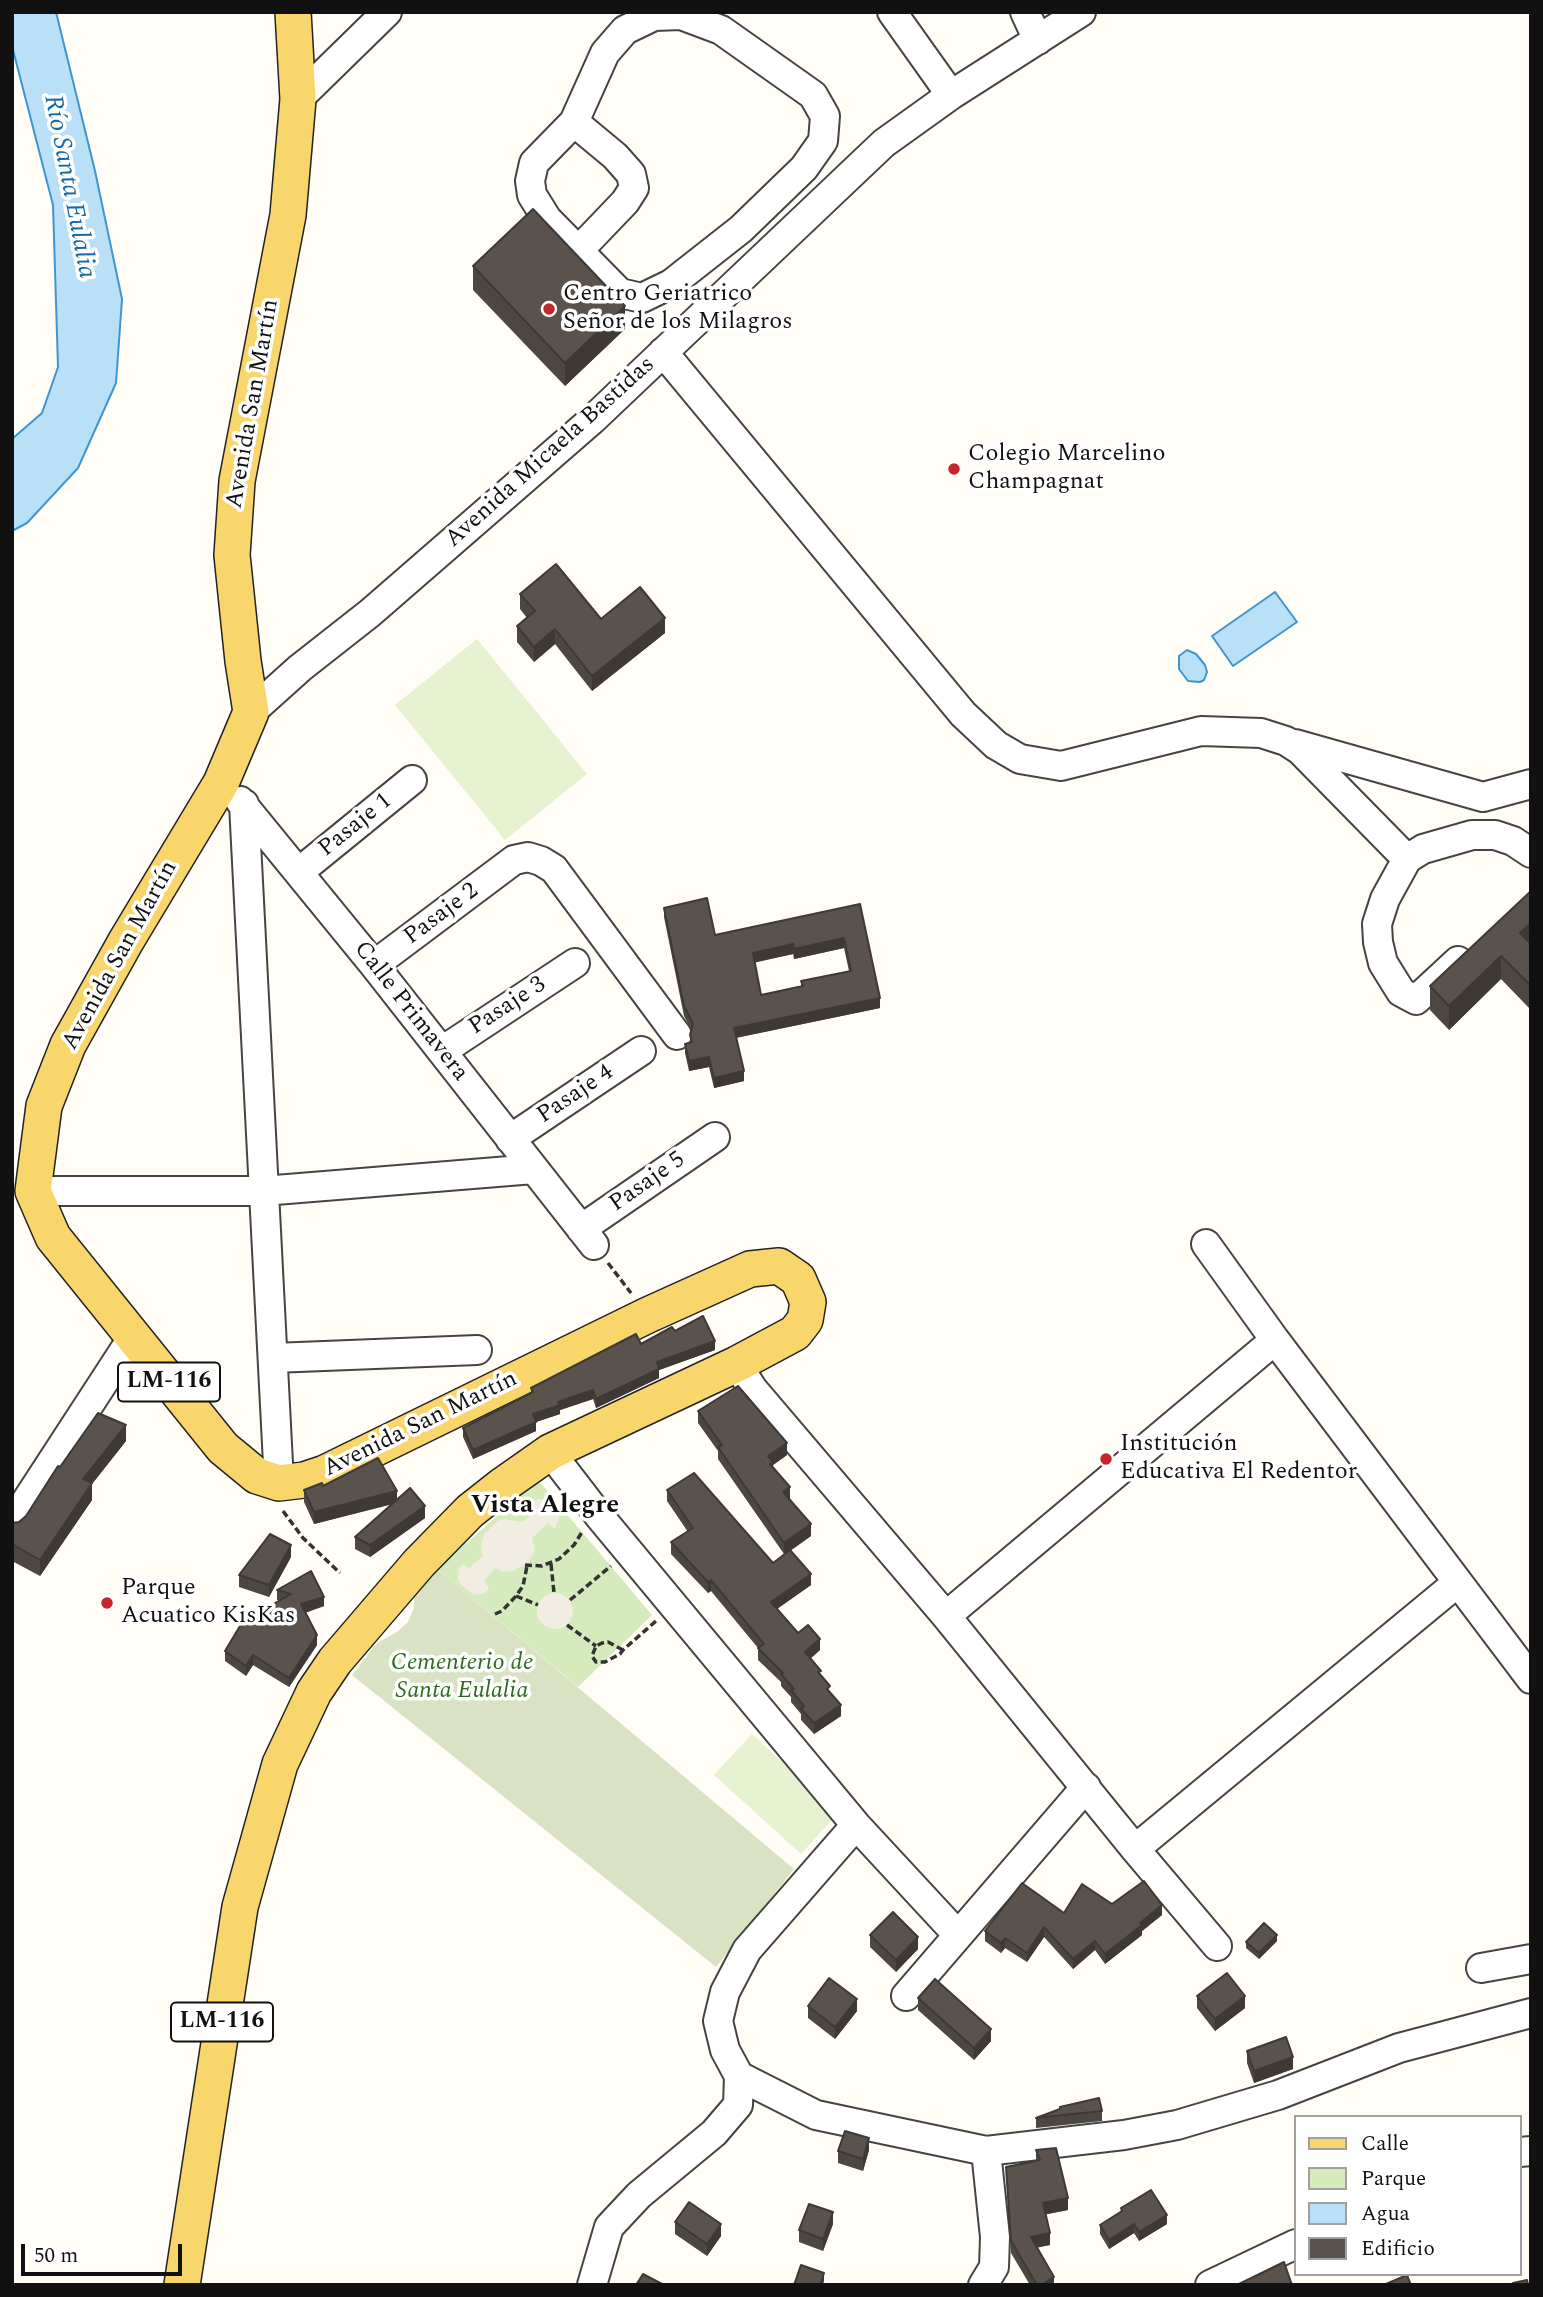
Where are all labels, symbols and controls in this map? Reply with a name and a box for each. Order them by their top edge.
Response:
water label: Río Santa Eulalia [35,92,101,282]
place label: Centro Geriatrico Señor de los Milagros [563,281,793,337]
street label: Avenida San Martín [221,297,287,511]
marker: Centro Geriatrico Señor de los Milagros [541,301,557,317]
street label: Avenida Micaela Bastidas [440,351,662,555]
place label: Colegio Marcelino Champagnat [968,441,1166,497]
marker: Colegio Marcelino Champagnat [946,461,962,477]
street label: Pasaje 1 [314,788,398,864]
street label: Avenida San Martín [57,856,185,1056]
street label: Pasaje 2 [399,878,485,952]
street label: Calle Primavera [346,936,474,1088]
street label: Pasaje 3 [464,972,552,1042]
street label: Pasaje 4 [532,1059,620,1131]
street label: Pasaje 5 [605,1147,691,1219]
road number: LM-116 [118,1362,220,1401]
street label: Avenida San Martín [319,1366,523,1484]
place label: Institución Educativa El Redentor [1120,1431,1357,1487]
marker: Institución Educativa El Redentor [1098,1451,1114,1467]
district label: Vista Alegre [471,1491,619,1523]
place label: Parque Acuatico KisKas [121,1575,295,1631]
marker: Parque Acuatico KisKas [99,1595,115,1611]
park label: Cementerio de Santa Eulalia [391,1650,533,1706]
road number: LM-116 [171,2002,273,2041]
legend [1294,2115,1522,2276]
text: Calle [1361,2128,1409,2160]
text: Parque [1361,2163,1426,2195]
text: Agua [1361,2198,1410,2230]
scale bar [24,2230,186,2274]
text: Edificio [1361,2233,1435,2265]
text: 50 m [34,2240,78,2272]

